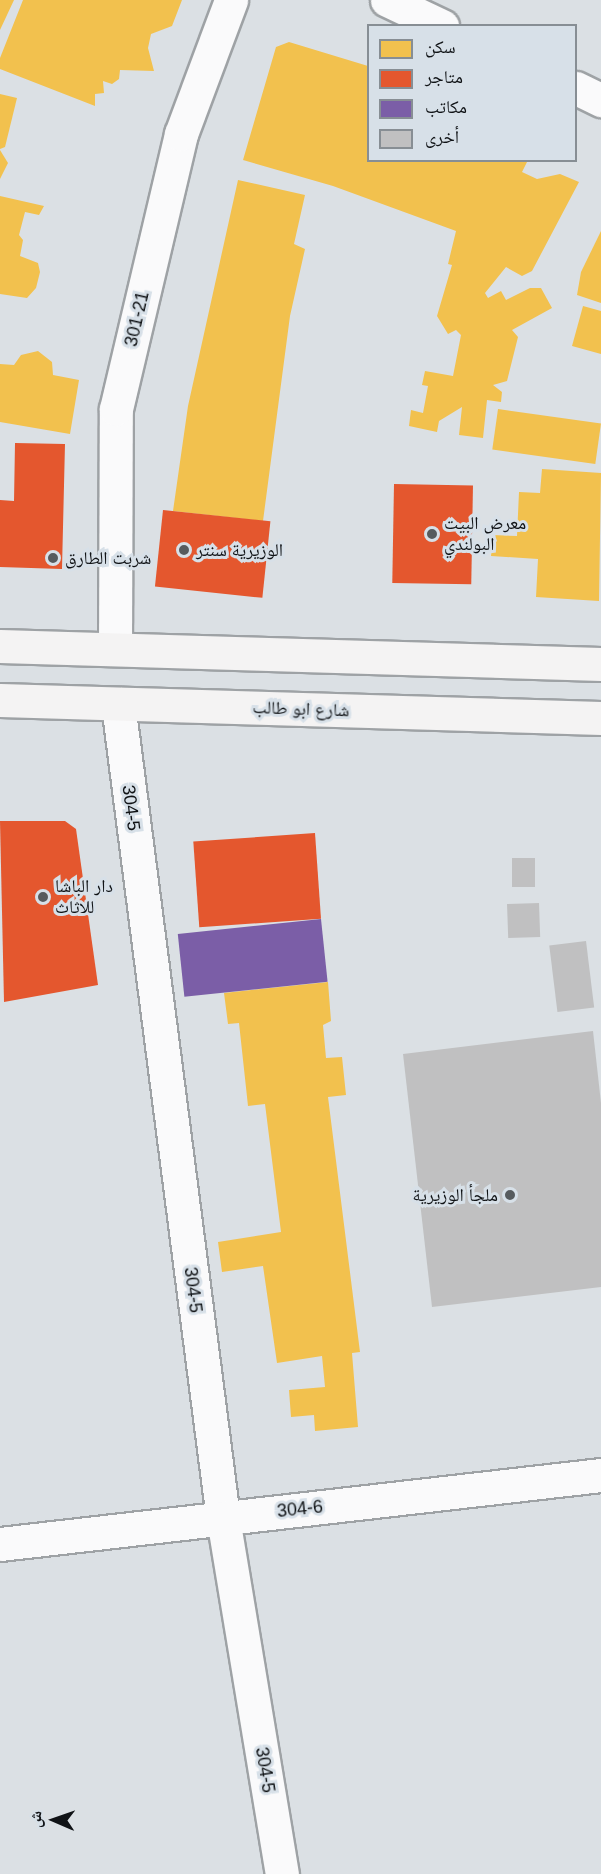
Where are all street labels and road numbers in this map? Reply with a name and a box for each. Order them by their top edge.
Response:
street label: 301-21 [120,289,154,349]
street label: شارع ابو طالب [252,697,350,721]
street label: 304-5 [117,784,145,832]
street label: 304-5 [179,1266,207,1314]
street label: 304-6 [276,1496,324,1522]
street label: 304-5 [251,1746,279,1794]

